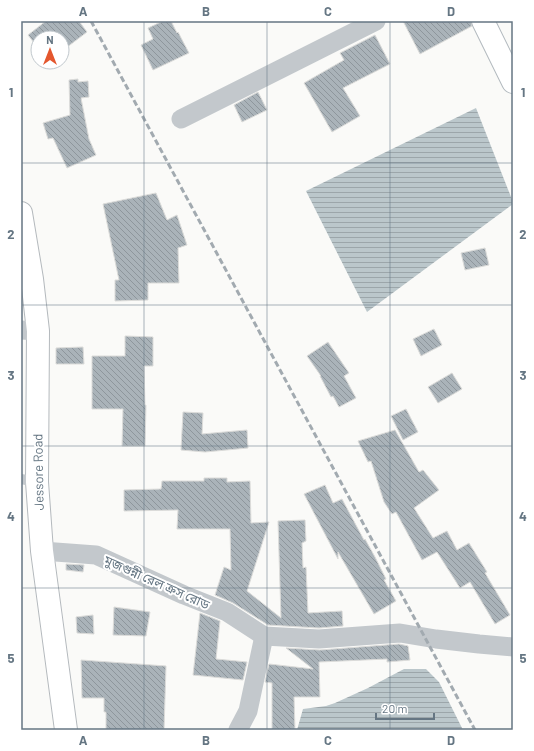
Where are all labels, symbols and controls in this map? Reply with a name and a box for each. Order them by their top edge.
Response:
text: A [79,3,88,19]
text: B [202,3,210,19]
text: C [324,3,332,19]
text: D [447,3,455,19]
north arrow [30,30,70,70]
text: N [46,33,54,46]
text: 1 [9,84,13,100]
text: 1 [521,84,525,100]
text: 2 [7,226,15,242]
text: 2 [519,226,527,242]
text: 3 [7,367,15,383]
text: 3 [519,367,527,383]
street label: Jessore Road [29,434,47,510]
text: 4 [7,508,15,524]
text: 4 [519,508,527,524]
street label: মুজগুন্নী রেল ক্রস রোড [100,551,213,614]
text: 5 [7,650,15,666]
text: 5 [519,650,527,666]
scale bar [376,695,434,721]
text: 20 m [382,701,408,715]
text: A [79,732,88,748]
text: B [202,732,210,748]
text: C [324,732,332,748]
text: D [447,732,455,748]

